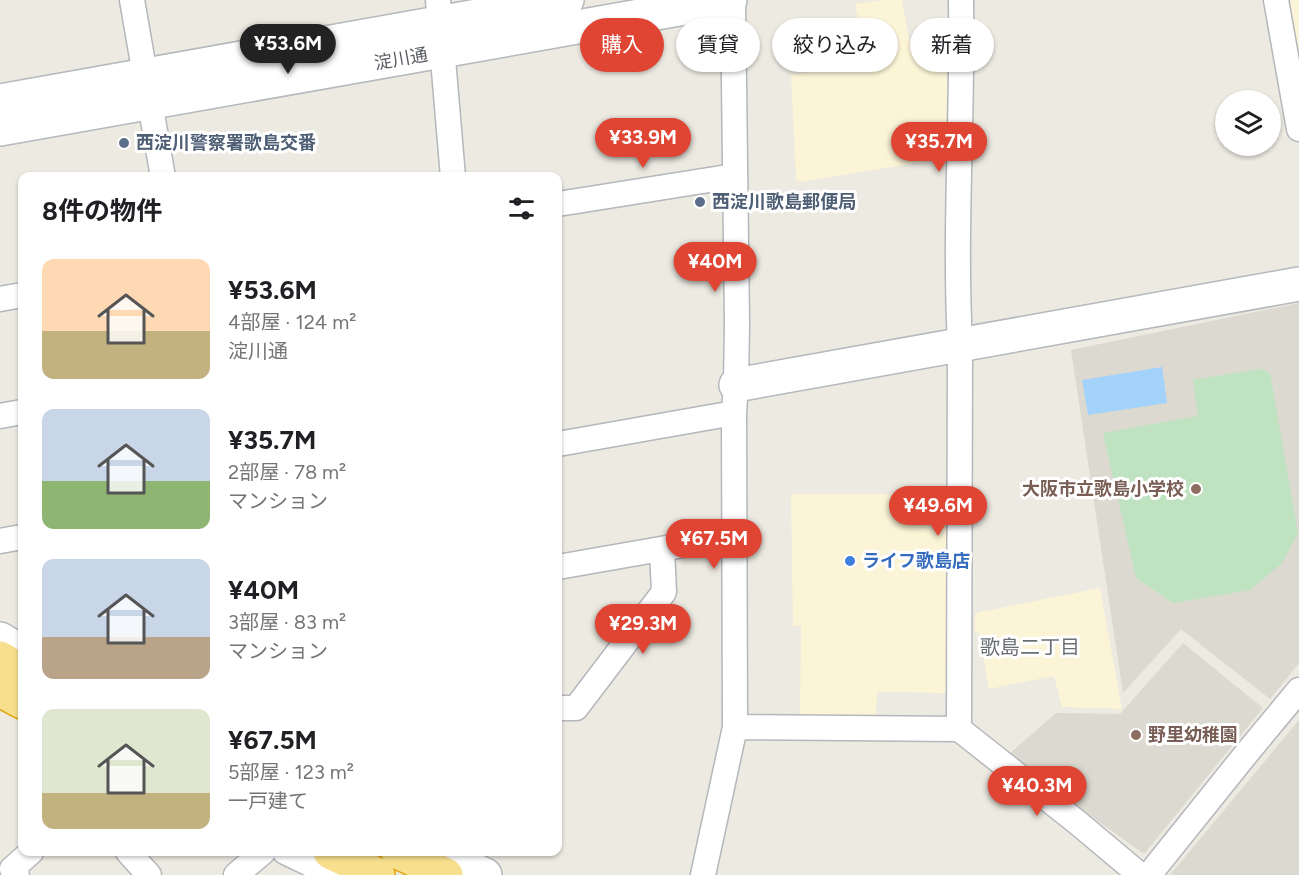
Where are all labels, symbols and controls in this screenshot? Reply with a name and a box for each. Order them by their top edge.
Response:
chip: 購入 [580,18,664,72]
chip: 賃貸 [676,18,760,72]
chip: 絞り込み [772,18,898,72]
chip: 新着 [910,18,994,72]
pin: ¥53.6M [239,24,337,75]
text: ¥53.6M [254,31,322,55]
street label: 淀川通 [373,43,429,75]
map controls [1215,90,1281,156]
button: layers [1215,90,1281,156]
pin: ¥33.9M [594,118,692,169]
pin: ¥35.7M [890,122,988,173]
text: ¥33.9M [609,125,677,149]
text: ¥35.7M [905,129,973,153]
place label: 西淀川警察署歌島交番 [136,132,316,154]
marker: 西淀川警察署歌島交番 [117,136,131,150]
place label: 西淀川歌島郵便局 [712,191,856,213]
icon: filters [505,192,538,225]
text: 8件の物件 [42,195,162,227]
marker: 西淀川歌島郵便局 [693,195,707,209]
pin: ¥40M [679,242,751,293]
text: ¥40M [688,249,742,273]
text: ¥53.6M [228,274,317,306]
icon: home [90,283,162,355]
text: 4部屋 · 124 m² [228,310,356,334]
text: 淀川通 [228,339,288,363]
text: ¥35.7M [228,424,316,456]
icon: home [90,433,162,505]
text: 2部屋 · 78 m² [228,460,346,484]
place label: 大阪市立歌島小学校 [1022,478,1184,500]
marker: 大阪市立歌島小学校 [1189,482,1203,496]
pin: ¥49.6M [889,486,987,537]
text: マンション [228,489,328,513]
text: ¥49.6M [903,493,973,517]
pin: ¥67.5M [665,519,763,570]
text: ¥67.5M [680,526,748,550]
place label: ライフ歌島店 [862,550,970,572]
marker: ライフ歌島店 [843,554,857,568]
text: ¥40M [228,574,299,606]
icon: home [90,583,162,655]
pin: ¥29.3M [594,604,692,655]
text: 3部屋 · 83 m² [228,610,346,634]
text: ¥29.3M [609,611,677,635]
district label: 歌島二丁目 [980,635,1080,659]
text: マンション [228,639,328,663]
text: ¥67.5M [228,724,317,756]
place label: 野里幼稚園 [1148,724,1238,746]
marker: 野里幼稚園 [1129,728,1143,742]
icon: home [90,733,162,805]
text: 5部屋 · 123 m² [228,760,354,784]
pin: ¥40.3M [988,766,1086,817]
text: ¥40.3M [1002,773,1072,797]
text: 一戸建て [228,789,308,813]

